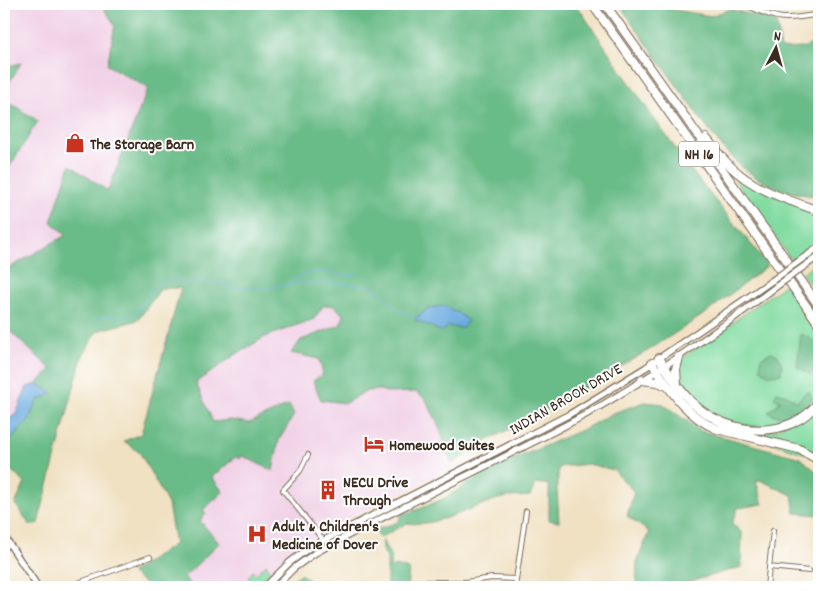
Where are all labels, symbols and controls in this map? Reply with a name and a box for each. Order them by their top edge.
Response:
north arrow [750,22,800,72]
text: N [773,27,782,47]
shop icon: The Storage Barn [64,132,86,154]
place label: The Storage Barn [90,134,194,157]
road number: NH 16 [679,142,719,166]
street label: INDIAN BROOK DRIVE [505,358,628,442]
hotel icon: Homewood Suites [363,433,385,455]
place label: Homewood Suites [389,435,495,458]
place label: NECU Drive Through [343,472,408,513]
building icon: NECU Drive Through [317,479,339,501]
place label: Adult & Children's Medicine of Dover [272,516,379,557]
hospital icon: Adult & Children's Medicine of Dover [246,523,268,545]

